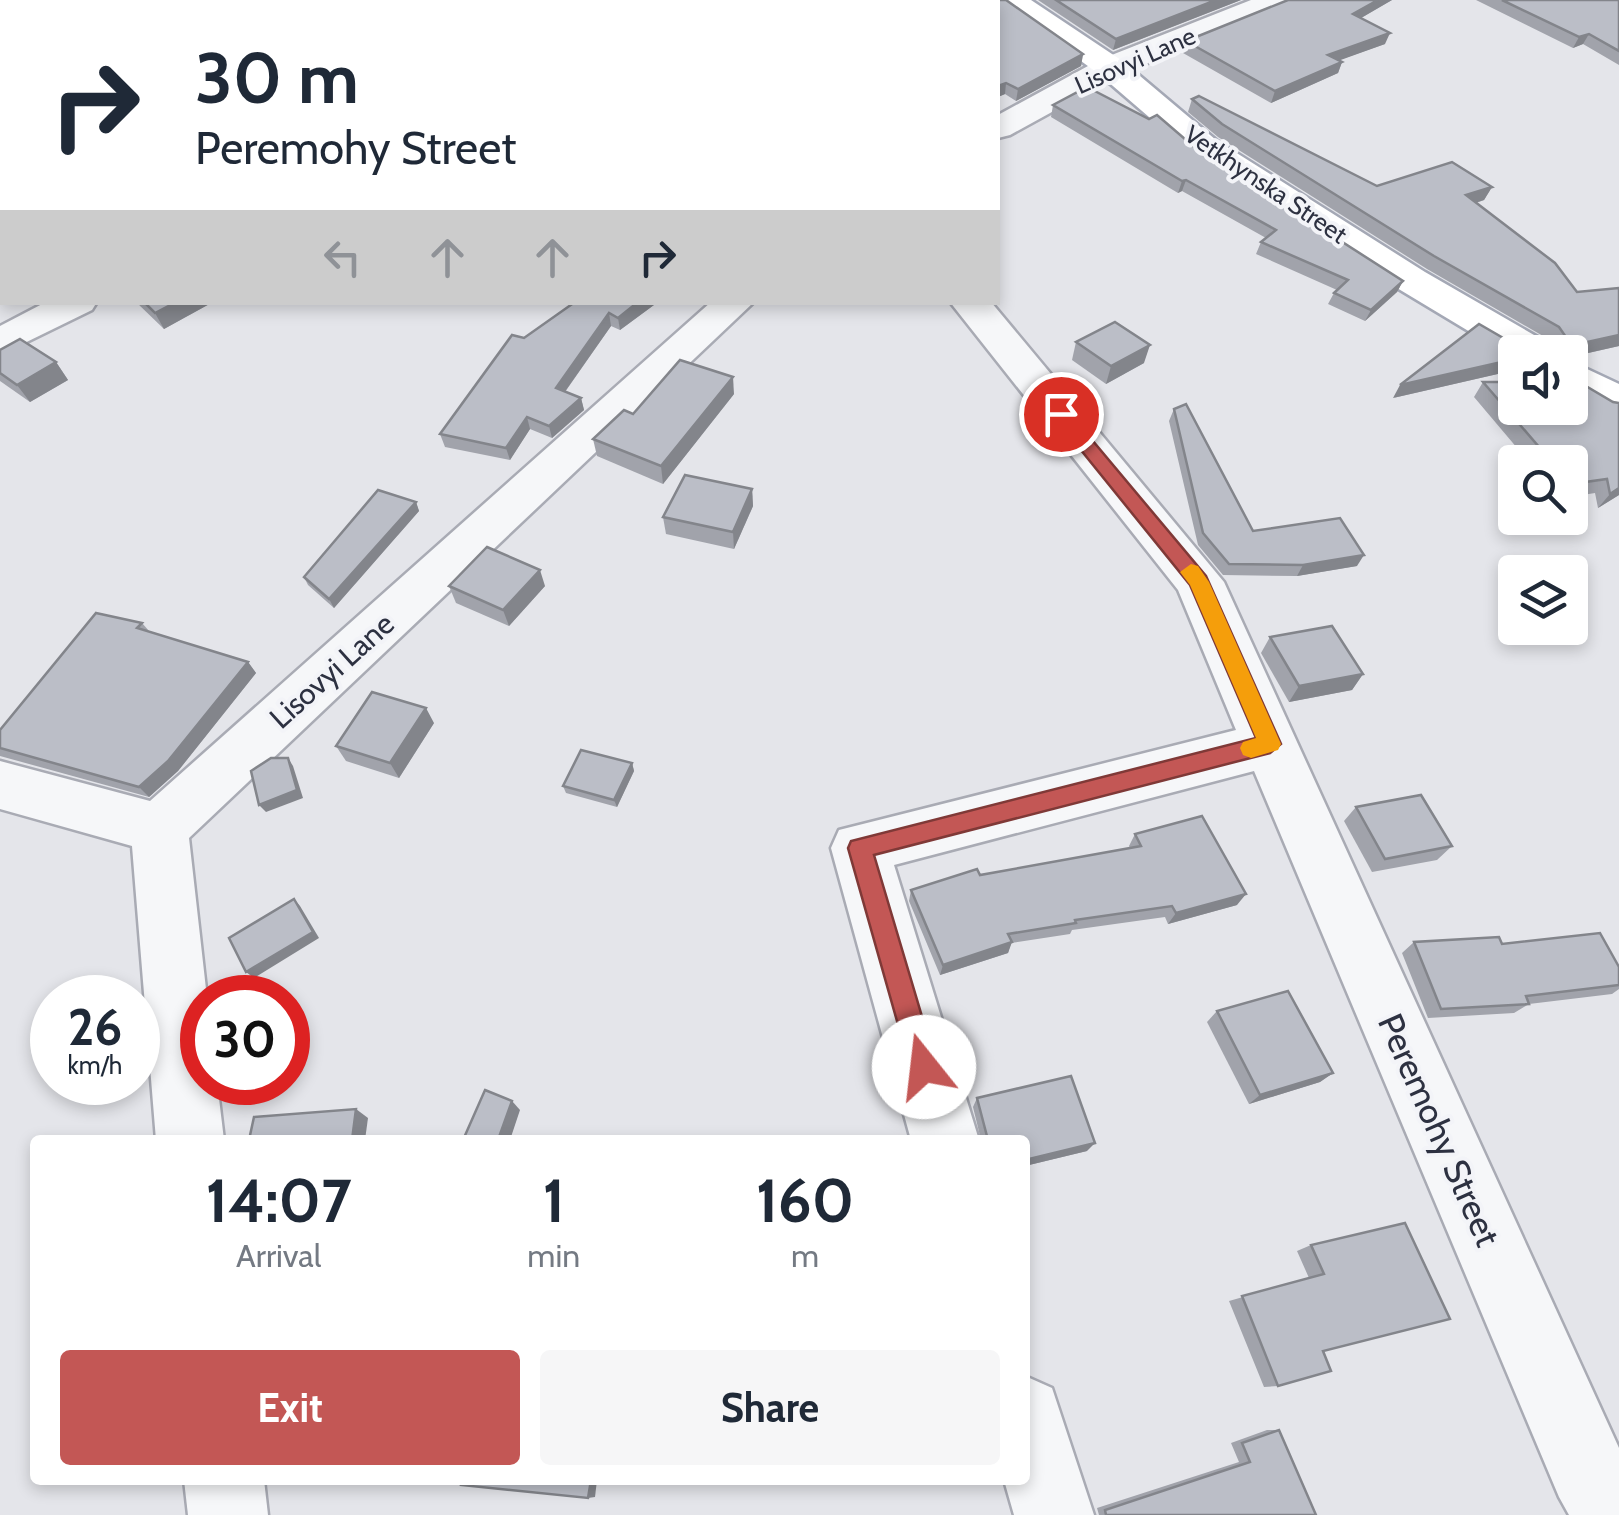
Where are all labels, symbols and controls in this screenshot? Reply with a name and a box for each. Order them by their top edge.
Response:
street label: Lisovyi Lane [1070,20,1200,100]
text: 30 m [195,35,359,121]
icon: right [30,40,160,170]
street label: Vetkhynska Street [1179,119,1353,250]
text: Peremohy Street [195,121,516,175]
icon: left [315,230,370,285]
icon: ahead [420,230,475,285]
icon: ahead [525,230,580,285]
icon: right [630,230,685,285]
map controls [1498,335,1588,645]
button: sound [1498,335,1588,425]
pin [1019,372,1104,457]
icon: arrive [1034,387,1089,442]
button: search [1498,445,1588,535]
button: layers [1498,555,1588,645]
street label: Lisovyi Lane [262,605,401,736]
speed limit sign: 30 [180,975,310,1105]
text: 26 [68,997,122,1058]
street label: Peremohy Street [1369,1007,1510,1253]
position arrow [872,1015,976,1119]
text: km/h [68,1050,122,1080]
text: 14:07 [206,1164,352,1237]
text: 1 [543,1164,565,1237]
text: 160 [756,1164,854,1237]
text: Arrival [236,1236,321,1275]
text: min [527,1236,580,1275]
text: m [791,1236,819,1275]
button: Exit [60,1350,520,1465]
button: Share [540,1350,1000,1465]

